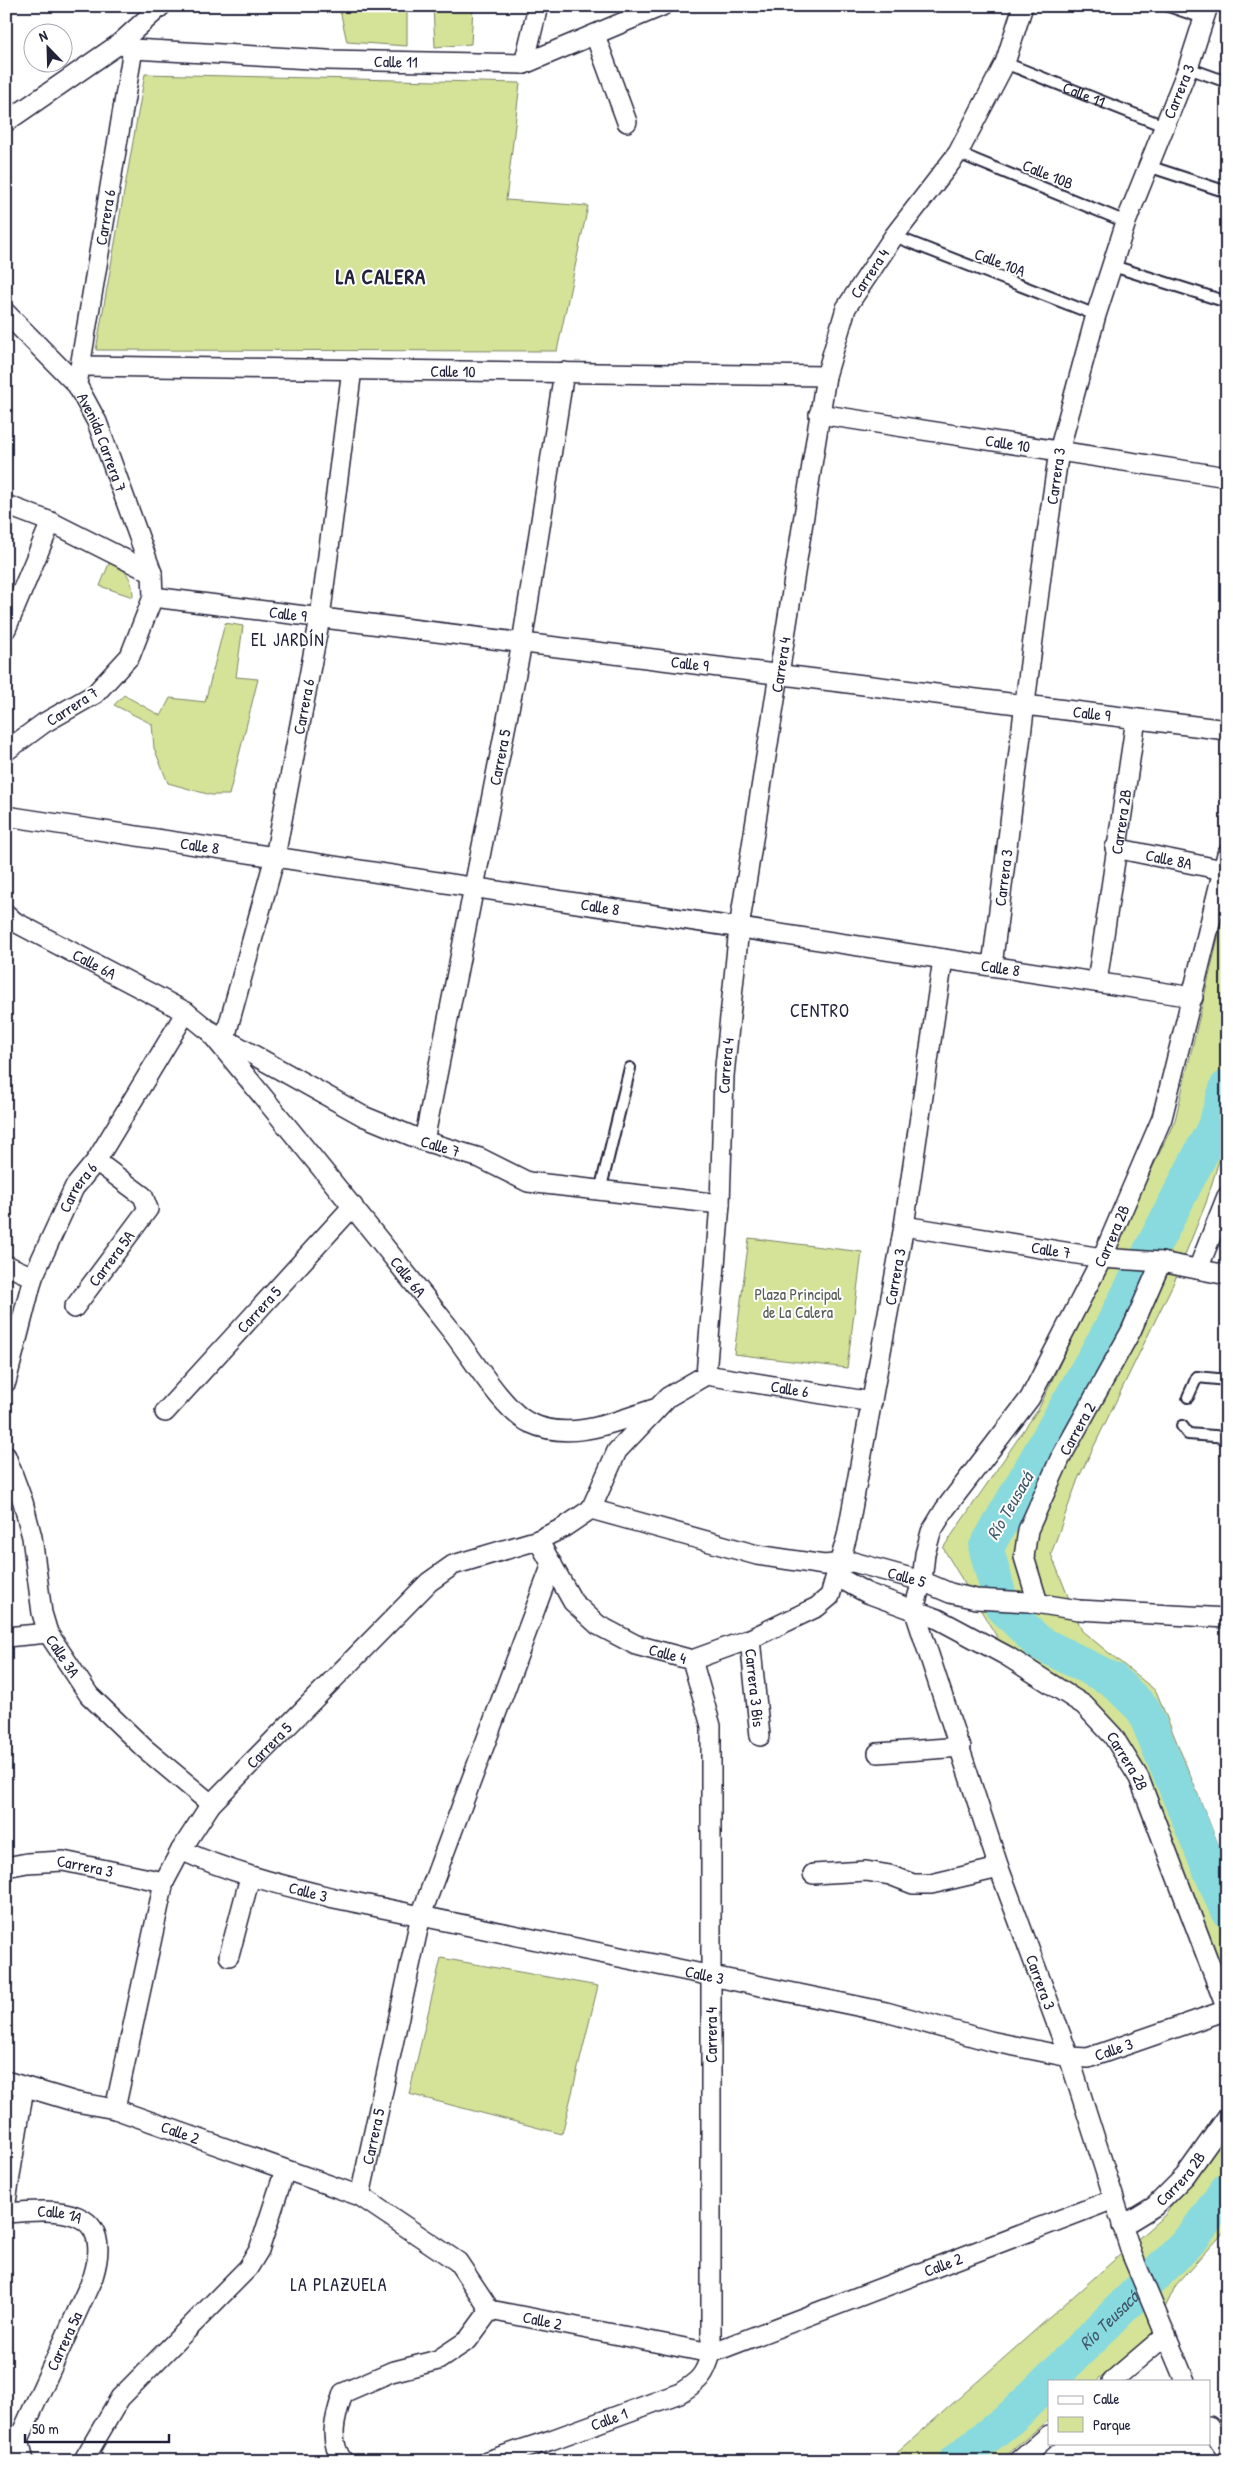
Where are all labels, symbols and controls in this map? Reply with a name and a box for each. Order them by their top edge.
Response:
north arrow [22,22,72,72]
text: N [36,25,50,46]
street label: Calle 11 [374,50,418,73]
street label: Carrera 3 [1158,61,1200,122]
street label: Calle 11 [1060,76,1109,113]
street label: Calle 10B [1019,154,1077,194]
street label: Carrera 6 [89,188,120,247]
street label: Calle 10A [971,242,1029,282]
street label: Carrera 4 [845,244,894,302]
district label: LA CALERA [336,262,426,291]
street label: Calle 10 [430,360,476,382]
street label: Avenida Carrera 7 [72,389,133,495]
street label: Calle 10 [984,429,1032,457]
street label: Carrera 3 [1040,446,1070,506]
street label: Calle 9 [268,600,308,627]
district label: EL JARDÍN [251,627,325,652]
street label: Carrera 4 [765,635,796,694]
street label: Calle 9 [670,650,710,677]
street label: Carrera 6 [287,677,319,736]
street label: Carrera 7 [42,681,102,731]
street label: Calle 9 [1072,700,1112,727]
street label: Carrera 5 [483,727,516,787]
street label: Carrera 2B [1105,788,1136,856]
street label: Calle 8 [179,832,221,859]
street label: Calle 8A [1144,844,1194,874]
street label: Carrera 3 [989,848,1018,907]
street label: Calle 8 [579,893,621,920]
street label: Calle 6A [69,943,120,984]
street label: Calle 8 [980,954,1021,981]
district label: CENTRO [790,998,850,1023]
street label: Carrera 4 [712,1037,739,1094]
street label: Calle 7 [418,1130,463,1162]
street label: Carrera 6 [53,1157,102,1216]
street label: Carrera 2B [1088,1201,1135,1271]
street label: Carrera 5A [83,1226,139,1291]
street label: Calle 7 [1030,1236,1073,1264]
street label: Carrera 3 [879,1247,911,1307]
street label: Calle 6A [385,1252,432,1302]
street label: Carrera 5 [231,1281,286,1338]
park label: Plaza Principal de La Calera [755,1283,842,1323]
street label: Calle 6 [769,1375,811,1403]
street label: Carrera 2 [1053,1398,1101,1459]
water label: Río Teusacá [980,1466,1040,1544]
street label: Calle 5 [885,1561,930,1593]
street label: Calle 3A [41,1630,85,1682]
street label: Calle 4 [647,1638,689,1669]
street label: Carrera 3 Bis [740,1647,770,1728]
street label: Carrera 5 [241,1717,297,1773]
street label: Carrera 2B [1102,1727,1154,1793]
street label: Carrera 3 [56,1850,115,1882]
street label: Calle 3 [286,1876,330,1907]
street label: Carrera 3 [1021,1951,1061,2013]
street label: Calle 3 [683,1960,726,1989]
street label: Carrera 4 [700,2007,722,2063]
street label: Calle 3 [1092,2032,1136,2066]
street label: Carrera 5 [356,2106,390,2166]
street label: Calle 2 [158,2115,203,2149]
street label: Carrera 2B [1151,2147,1210,2210]
street label: Calle 1A [37,2200,86,2229]
street label: Calle 2 [921,2247,966,2282]
district label: LA PLAZUELA [290,2272,388,2297]
water label: Río Teusacá [1073,2284,1145,2355]
street label: Calle 2 [521,2306,564,2335]
street label: Carrera 5a [41,2308,87,2374]
legend [1048,2380,1210,2444]
text: Calle [1093,2388,1120,2409]
street label: Calle 1 [587,2402,631,2436]
scale bar [25,2412,169,2444]
text: Parque [1093,2414,1131,2435]
text: 50 m [32,2418,59,2439]

